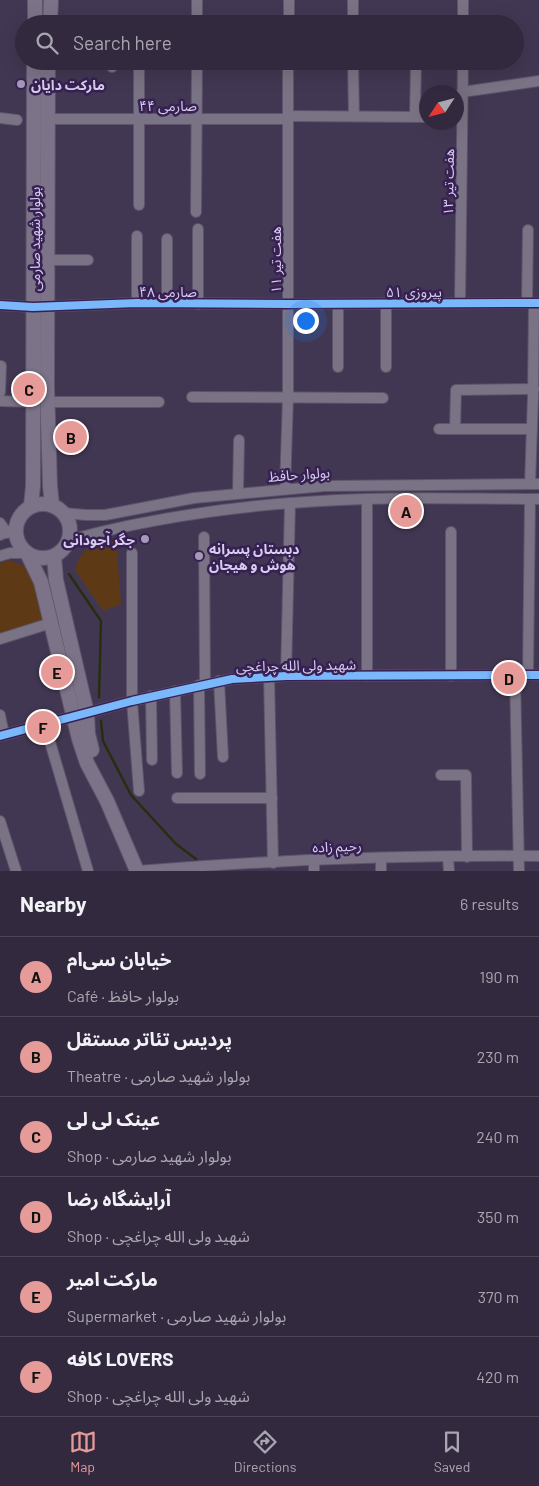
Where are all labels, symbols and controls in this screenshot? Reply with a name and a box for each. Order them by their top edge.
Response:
search box [15,15,524,70]
icon: search [33,29,61,57]
text: Search here [73,31,172,54]
place label: مارکت دایان [31,76,105,94]
marker: مارکت دایان [15,78,27,90]
north arrow [419,85,464,130]
street label: صارمی ۴۴ [139,97,197,115]
street label: هفت تیر ۱۳ [439,148,458,216]
street label: بولوار شهید صارمی [26,187,44,291]
street label: هفت تیر ۱۱ [267,227,285,293]
street label: صارمی ۴۸ [139,283,197,301]
street label: پیروزی ۵۱ [386,283,442,302]
your location [293,308,319,334]
pin: C [13,370,45,408]
pin: B [55,418,87,456]
street label: بولوار حافظ [267,463,331,486]
pin: A [390,492,422,530]
place label: جگر آجودانی [63,531,135,549]
marker: جگر آجودانی [139,533,151,545]
place label: دبستان پسرانه هوش و هیجان [209,540,300,573]
marker: دبستان پسرانه هوش و هیجان [193,550,205,562]
pin: E [41,653,73,691]
street label: شهید ولی الله چراغچی [236,655,356,677]
pin: D [493,659,525,697]
pin: F [27,708,59,746]
street label: رحیم زاده [312,837,362,858]
text: Nearby [20,891,86,916]
text: 6 results [460,894,519,913]
text: خیابان سی‌ام [67,947,172,970]
text: A [31,967,41,986]
text: 190 m [480,967,519,986]
text: Café · بولوار حافظ [67,986,179,1005]
text: پردیس تئاتر مستقل [67,1027,232,1050]
text: B [31,1047,41,1066]
text: 230 m [477,1047,519,1066]
text: Theatre · بولوار شهید صارمی [67,1066,250,1085]
text: عینک لی لی [67,1107,160,1130]
text: C [31,1127,41,1146]
text: 240 m [476,1127,519,1146]
text: Shop · بولوار شهید صارمی [67,1146,231,1165]
text: آرایشگاه رضا [67,1187,171,1210]
text: D [31,1207,41,1226]
text: 350 m [477,1207,519,1226]
text: Shop · شهید ولی الله چراغچی [67,1226,250,1245]
text: مارکت امیر [67,1267,158,1290]
text: E [31,1287,41,1306]
text: 370 m [478,1287,519,1306]
text: Supermarket · بولوار شهید صارمی [67,1306,286,1325]
text: کافه LOVERS [67,1347,174,1370]
text: F [32,1367,40,1386]
text: 420 m [476,1367,519,1386]
text: Shop · شهید ولی الله چراغچی [67,1386,250,1405]
tab: Map [69,1428,97,1475]
tab: Directions [234,1428,296,1475]
tab: Saved [434,1428,470,1475]

